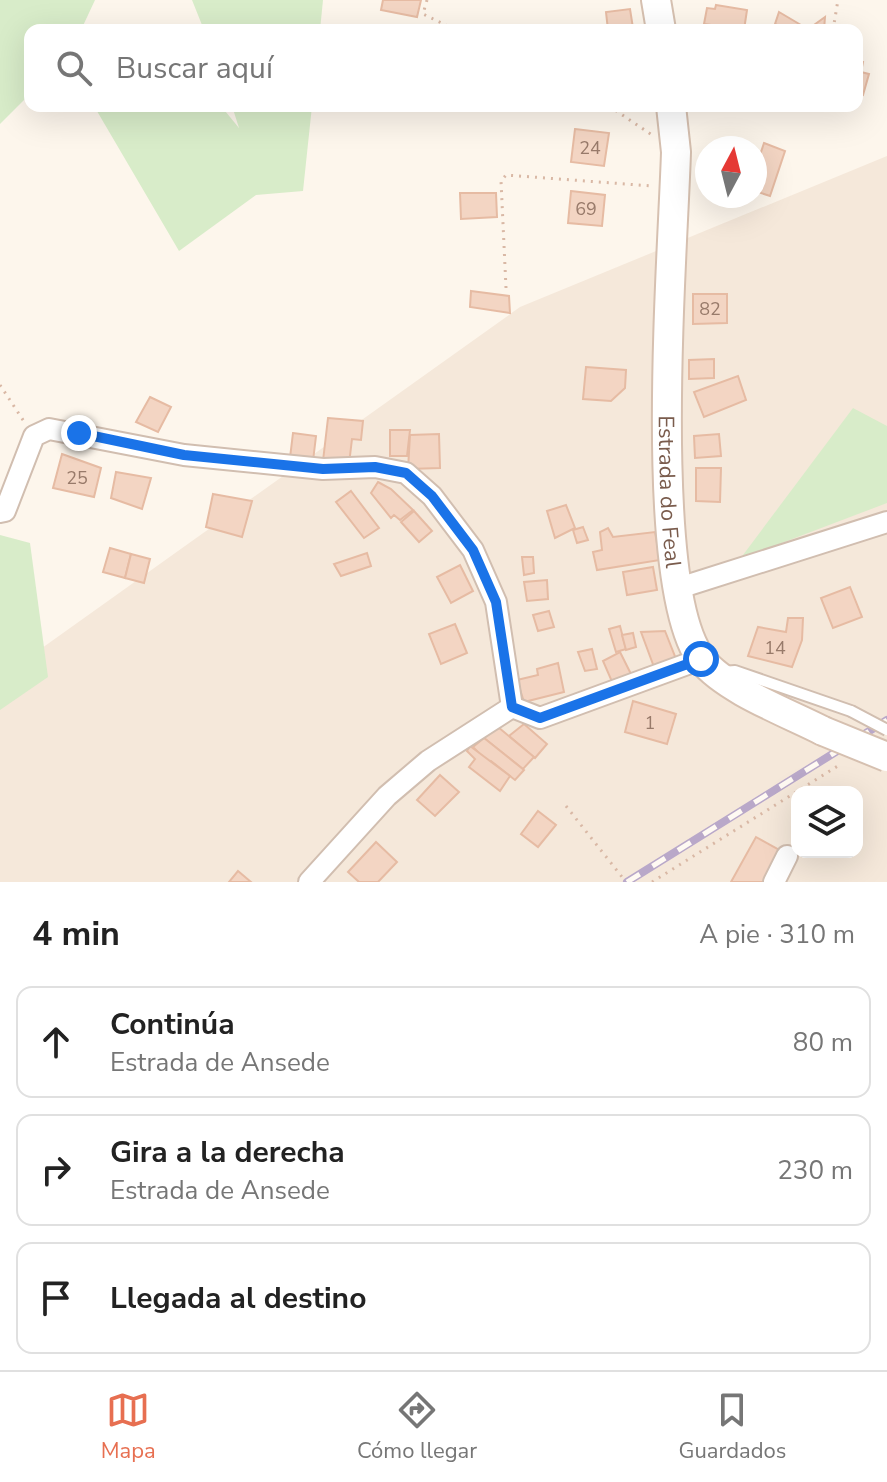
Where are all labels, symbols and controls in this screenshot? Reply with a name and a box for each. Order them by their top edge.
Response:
search box [24,24,863,112]
icon: search [52,46,96,90]
text: Buscar aquí [116,48,273,89]
house number: 24 [579,136,601,160]
north arrow [695,136,767,208]
house number: 69 [575,197,597,221]
house number: 82 [699,297,721,321]
route end [61,415,97,451]
street label: Estrada do Feal [651,415,688,570]
house number: 25 [66,466,88,490]
house number: 14 [764,636,786,660]
route start [683,641,719,677]
house number: 1 [645,711,655,735]
map controls [791,786,863,858]
button: layers [791,786,863,858]
text: 4 min [32,911,120,957]
text: A pie · 310 m [699,917,855,952]
text: Continúa [110,1004,235,1045]
icon: ahead [34,1020,78,1064]
text: 80 m [793,1025,853,1060]
text: Estrada de Ansede [110,1045,330,1080]
text: Gira a la derecha [110,1132,345,1173]
icon: right [34,1148,78,1192]
text: 230 m [777,1153,853,1188]
text: Estrada de Ansede [110,1173,330,1208]
icon: arrive [34,1276,78,1320]
text: Llegada al destino [110,1278,366,1319]
tab: Mapa [101,1388,156,1466]
tab: Cómo llegar [357,1388,477,1466]
tab: Guardados [678,1388,786,1466]

